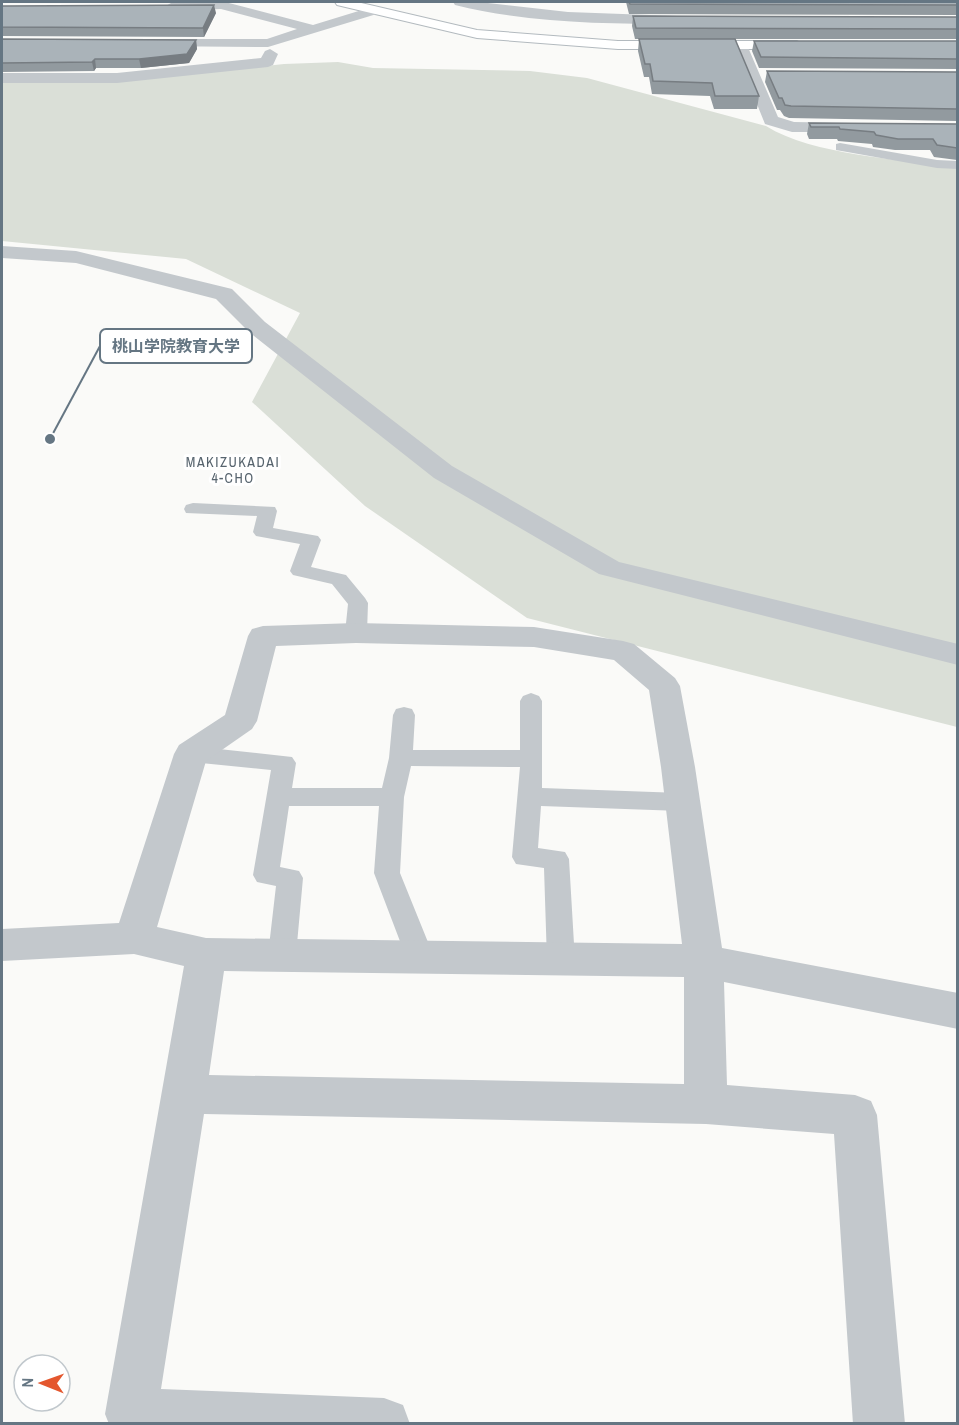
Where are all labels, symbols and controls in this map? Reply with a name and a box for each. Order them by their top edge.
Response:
callout: 桃山学院教育大学 [100,329,252,363]
text: 桃山学院教育大学 [112,335,240,357]
district label: MAKIZUKADAI 4-CHO [186,453,280,487]
north arrow [12,1353,72,1413]
text: N [16,1378,38,1388]

